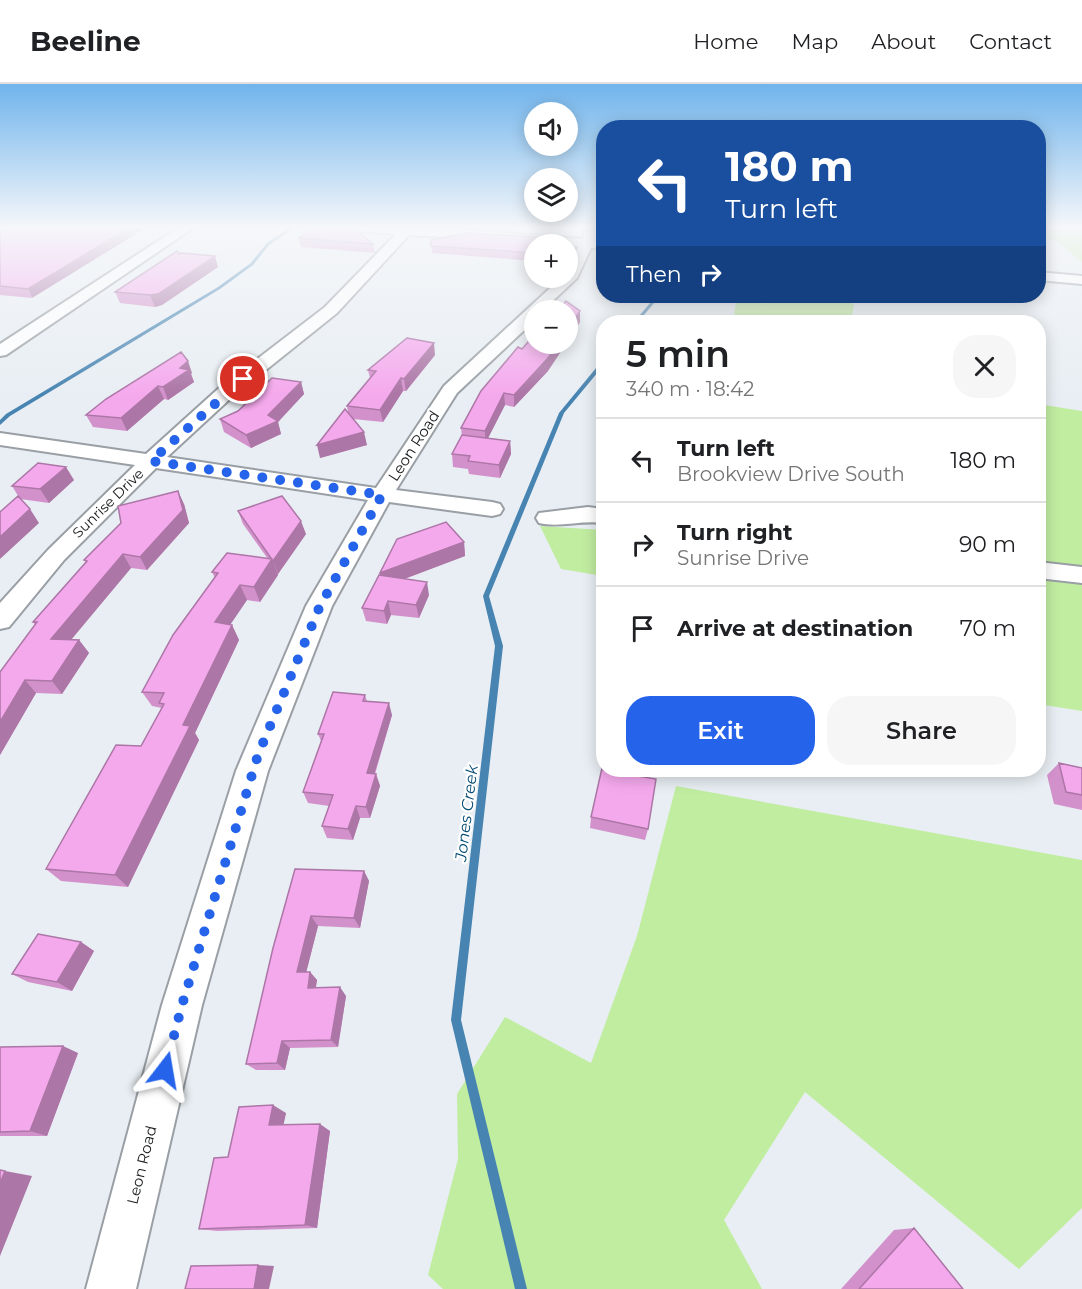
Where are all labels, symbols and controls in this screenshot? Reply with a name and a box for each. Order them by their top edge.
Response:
text: Beeline [30,24,141,58]
text: Home [693,29,758,54]
text: Map [791,29,838,54]
text: About [871,29,936,54]
text: Contact [969,29,1052,54]
map controls [524,102,578,354]
button: sound [524,102,578,156]
text: 180 m [725,140,854,192]
icon: left [626,144,704,222]
button: layers [524,168,578,222]
text: Turn left [725,192,838,225]
button: + [524,234,578,288]
icon: right [694,258,727,291]
text: Then [626,261,682,288]
button: − [524,300,578,354]
text: 5 min [626,332,730,376]
button: close [953,335,1016,398]
pin [217,353,268,404]
icon: arrive [226,362,259,395]
text: 340 m · 18:42 [626,377,754,401]
street label: Leon Road [384,407,443,485]
text: Turn left [677,435,775,462]
icon: left [626,444,659,477]
text: 180 m [950,447,1016,474]
text: Brookview Drive South [677,462,905,486]
street label: Sunrise Drive [69,464,147,542]
text: Turn right [677,519,792,546]
icon: right [626,528,659,561]
text: 90 m [959,531,1016,558]
text: Sunrise Drive [677,546,809,570]
icon: arrive [626,612,659,645]
text: Arrive at destination [677,615,913,642]
text: 70 m [960,615,1016,642]
button: Exit [626,696,815,765]
button: Share [827,696,1016,765]
water label: Jones Creek [451,762,482,863]
position arrow [133,1038,197,1102]
street label: Leon Road [123,1124,160,1206]

